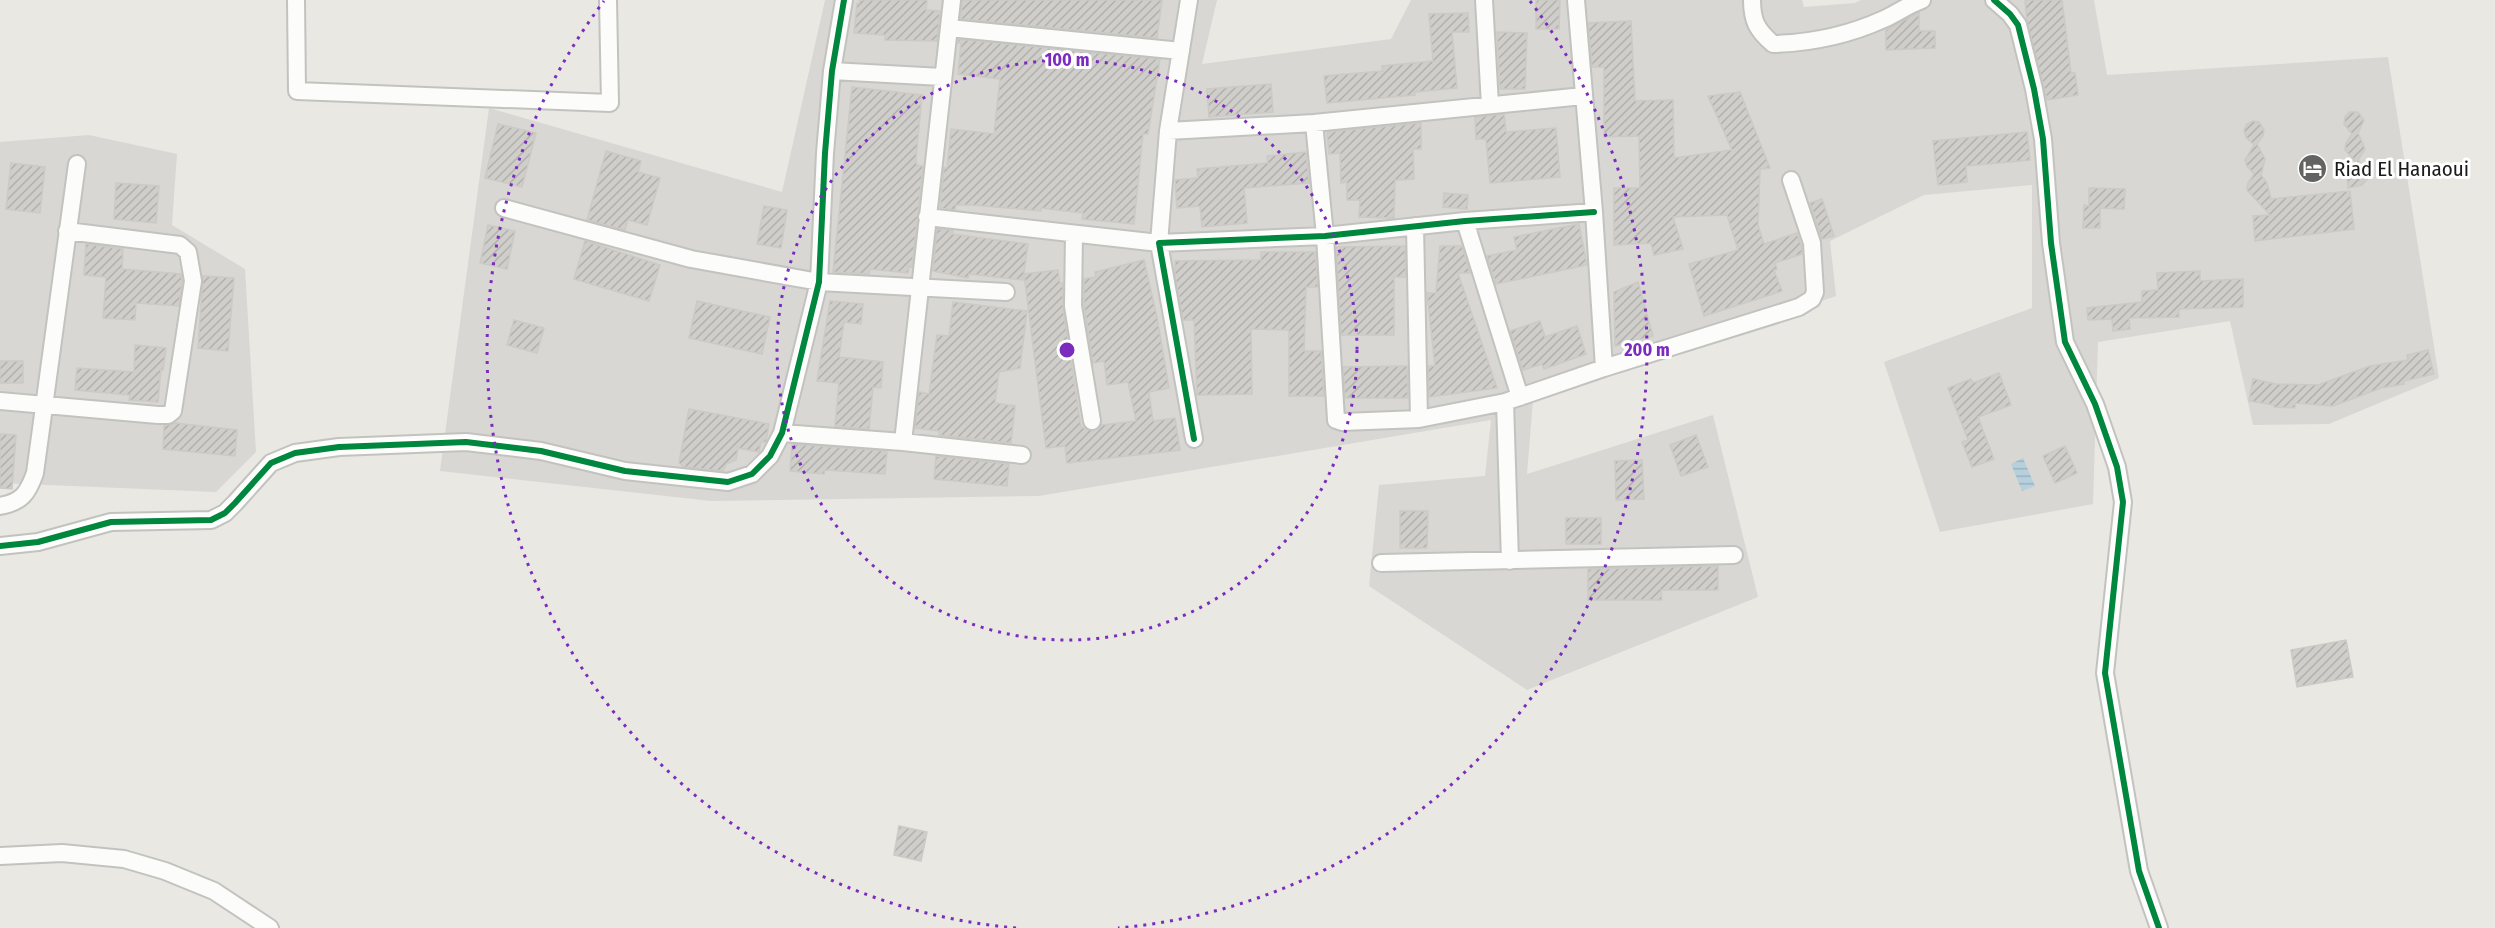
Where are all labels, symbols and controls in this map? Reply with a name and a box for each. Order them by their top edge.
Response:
text: 100 m [1045,49,1089,71]
hotel icon: Riad El Hanaoui [2297,153,2329,185]
place label: Riad El Hanaoui [2334,156,2469,182]
text: 200 m [1623,339,1670,361]
centre of rings [1057,340,1077,360]

